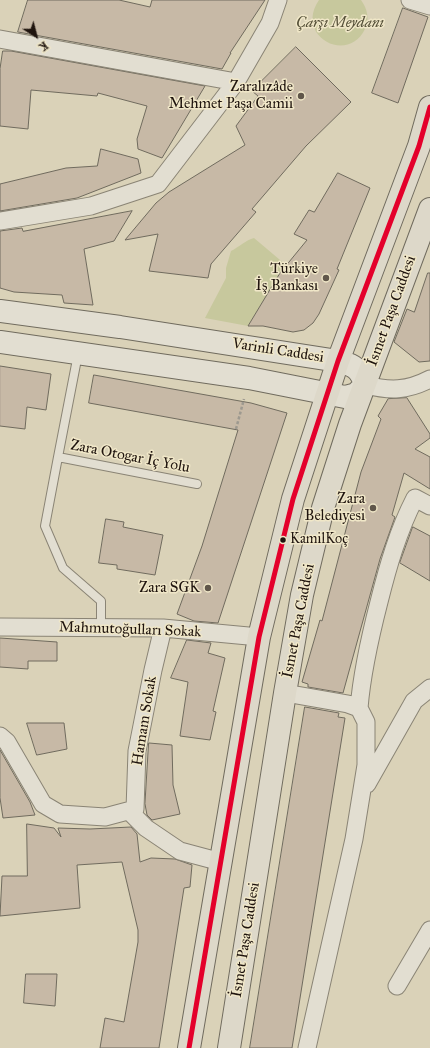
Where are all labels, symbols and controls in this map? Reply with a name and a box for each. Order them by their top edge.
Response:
park label: Çarşı Meydanı [296,14,384,32]
north arrow [16,16,56,56]
text: K [36,39,50,54]
place label: Zaralızâde Mehmet Paşa Camii [169,78,293,113]
marker: Zaralızâde Mehmet Paşa Camii [296,91,306,101]
street label: İsmet Paşa Caddesi [364,253,420,369]
place label: Türkiye İş Bankası [256,260,318,295]
marker: Türkiye İş Bankası [321,273,331,283]
street label: Varinli Caddesi [231,335,325,367]
street label: Zara Otogar İç Yolu [69,437,191,477]
place label: Zara Belediyesi [304,490,365,525]
marker: Zara Belediyesi [368,503,378,513]
place label: KamilKoç [290,532,348,548]
marker: KamilKoç [278,535,288,545]
street label: İsmet Paşa Caddesi [279,562,319,680]
place label: Zara SGK [139,579,200,597]
marker: Zara SGK [203,583,213,593]
street label: Mahmutoğulları Sokak [58,619,202,641]
street label: Hamam Sokak [129,675,161,767]
street label: İsmet Paşa Caddesi [228,881,264,999]

